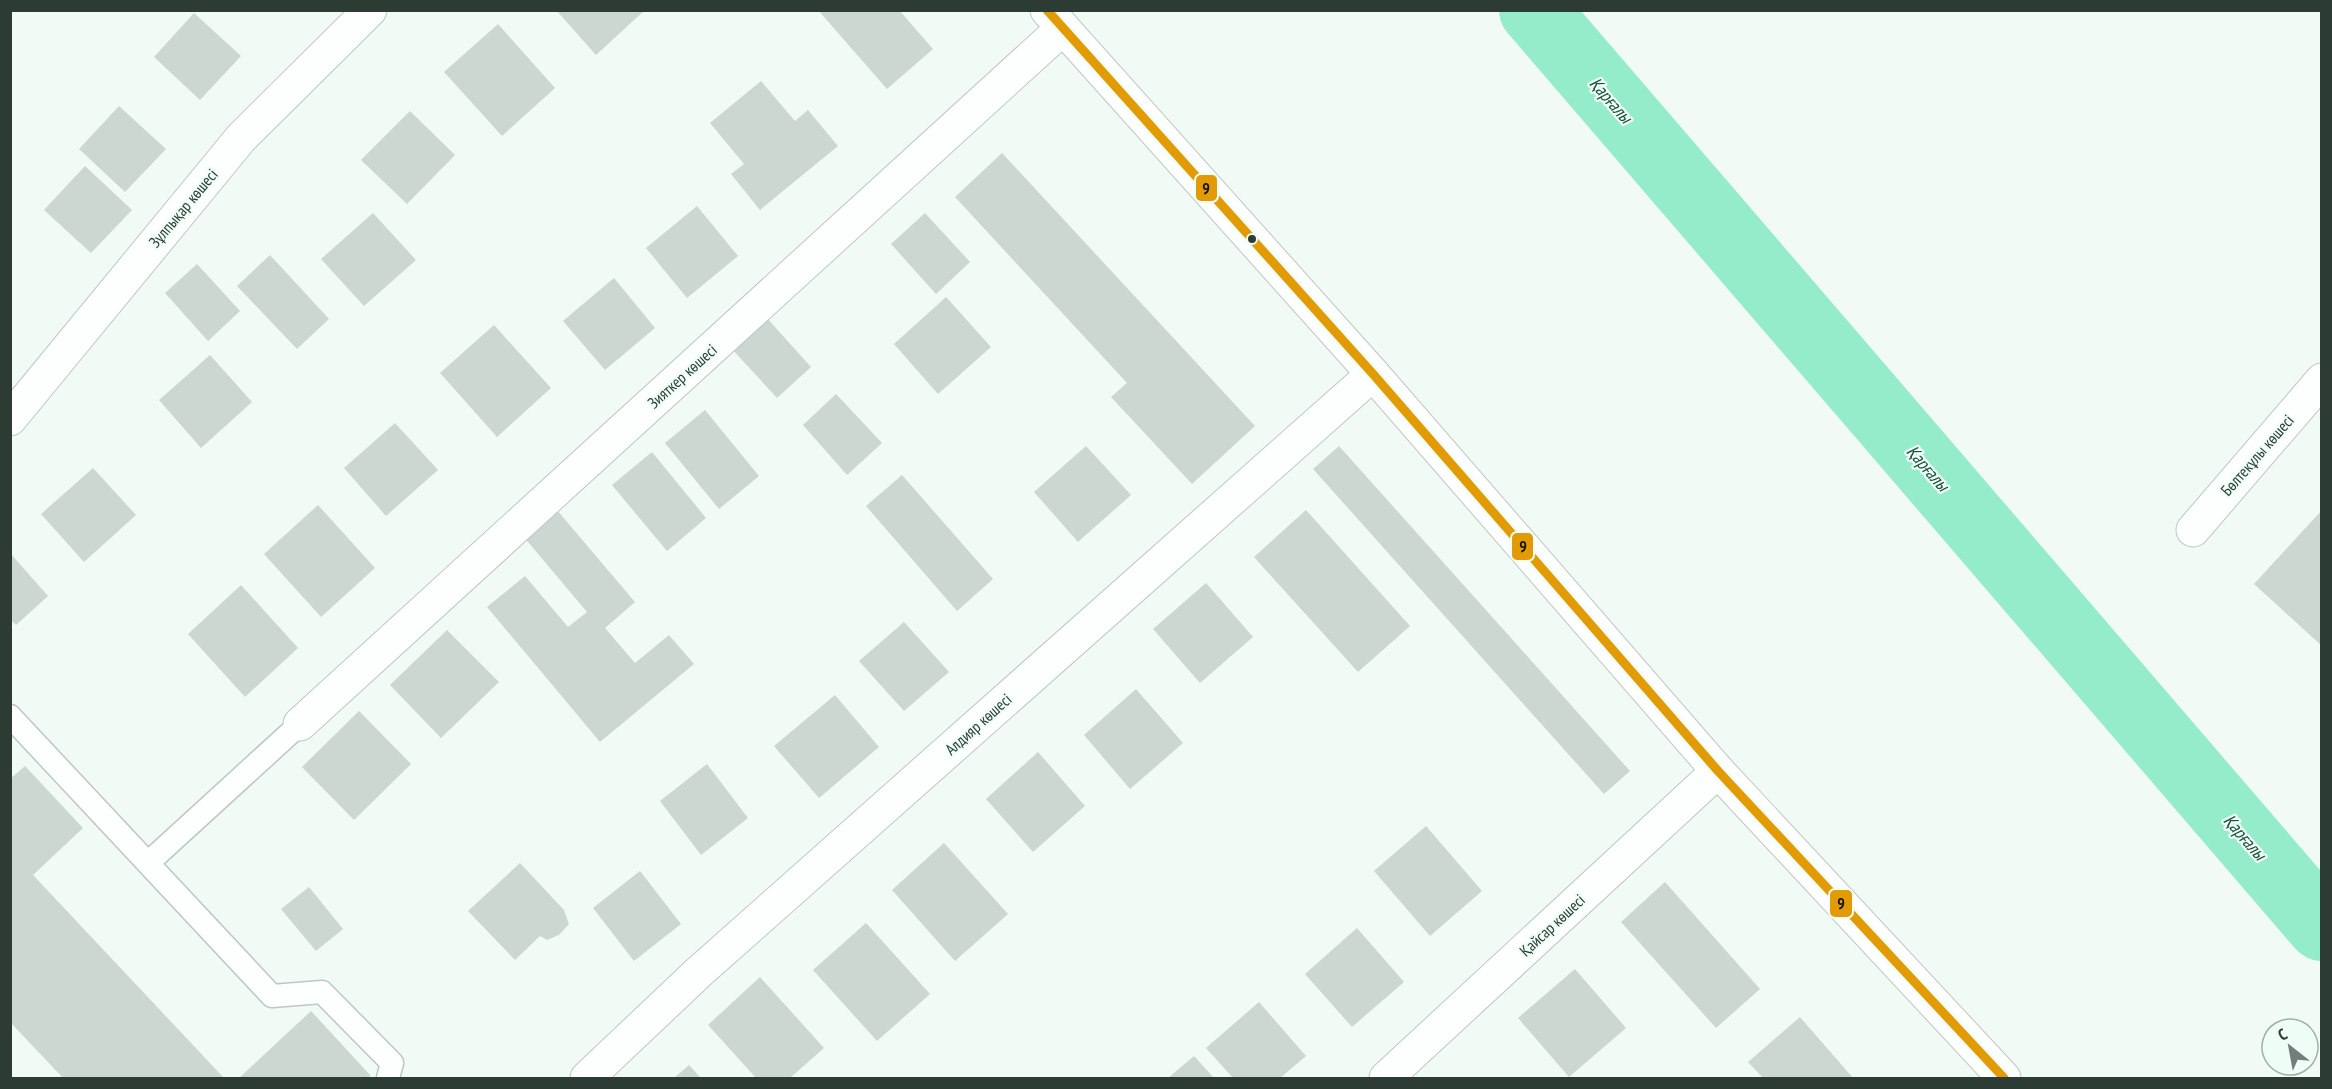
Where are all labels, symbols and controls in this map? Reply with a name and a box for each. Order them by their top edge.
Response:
water label: Қарғалы [1585,72,1638,129]
street label: Зұлпықар көшесі [144,165,222,251]
line badge: 9 [1195,174,1218,202]
text: 9 [1202,178,1210,198]
unlabelled marker [1246,233,1258,245]
street label: Зияткер көшесі [643,340,721,412]
street label: Бөлтекұлы көшесі [2216,410,2298,500]
water label: Қарғалы [1902,440,1955,497]
line badge: 9 [1511,532,1534,561]
text: 9 [1519,536,1527,556]
street label: Алдияр көшесі [941,689,1015,759]
water label: Қарғалы [2219,809,2272,866]
line badge: 9 [1829,889,1853,918]
street label: Қайсар көшесі [1515,890,1589,960]
text: 9 [1837,893,1845,913]
north arrow [2260,1017,2320,1077]
text: С [2274,1023,2291,1045]

